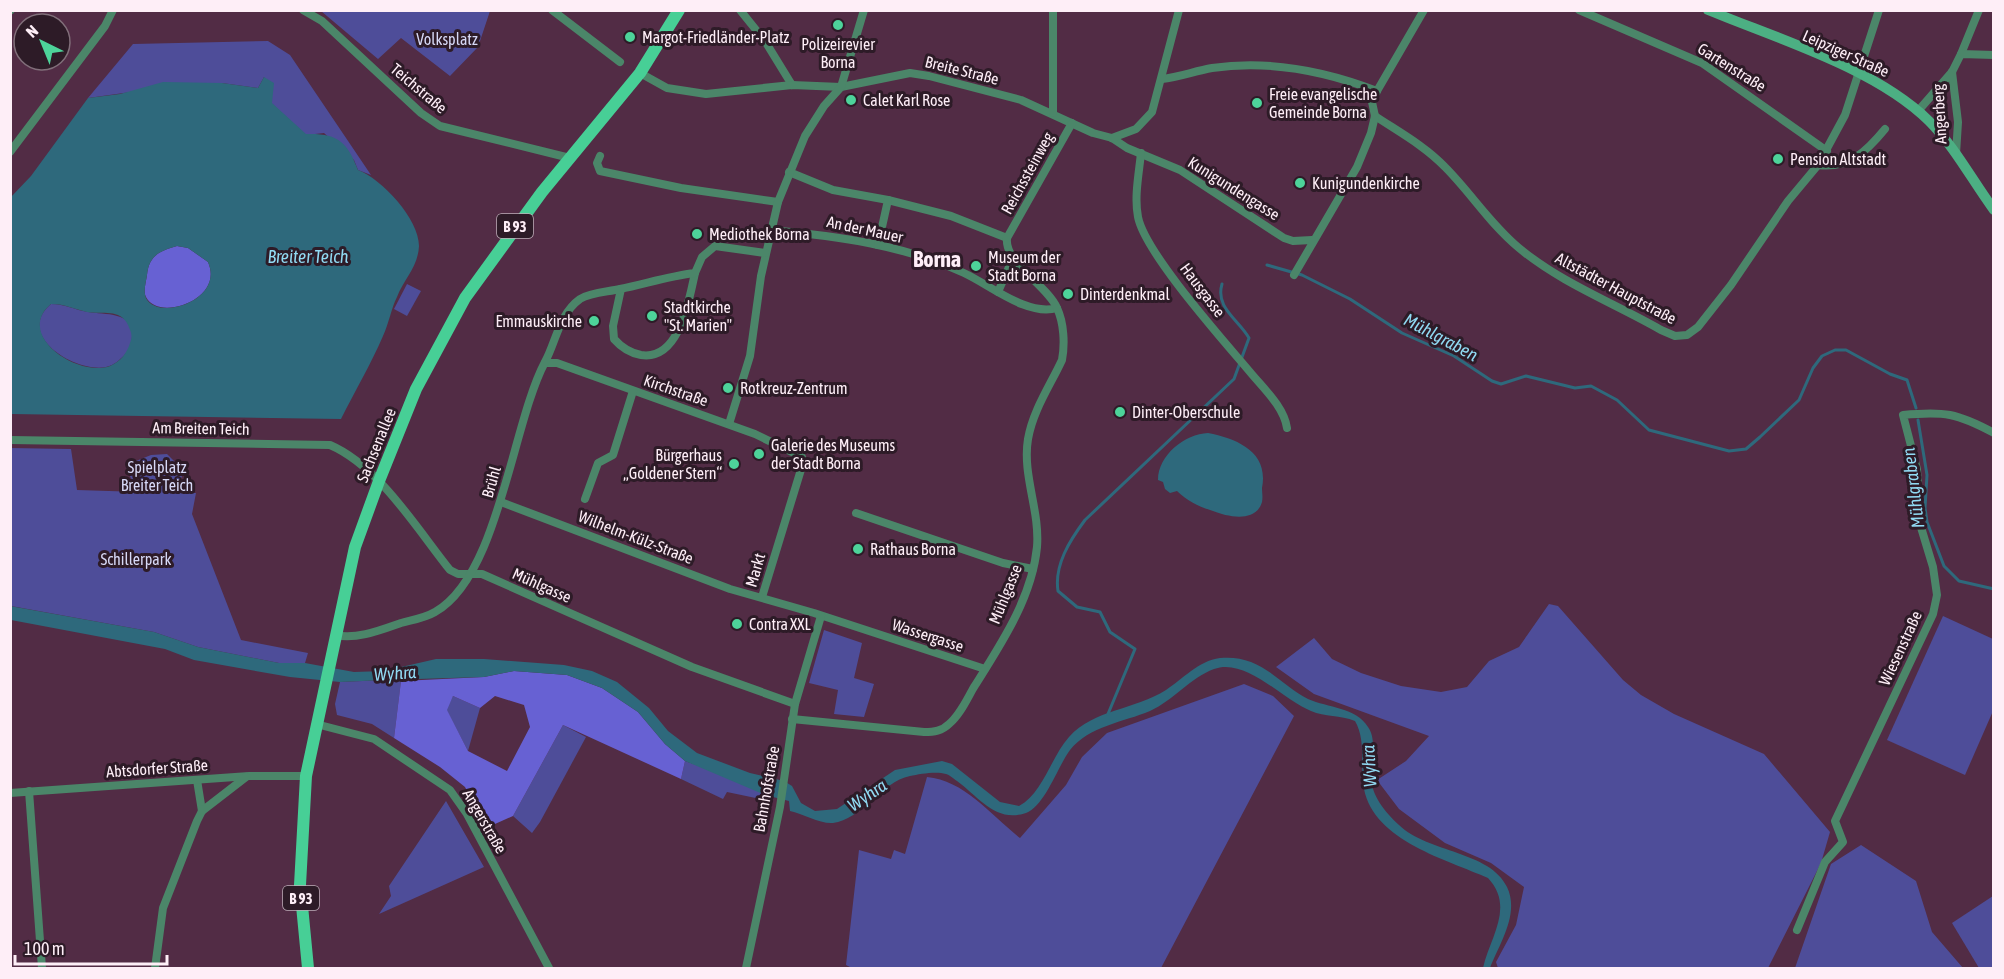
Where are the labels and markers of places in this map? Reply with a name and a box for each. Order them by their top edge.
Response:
marker: Polizeirevier Borna [831,18,845,32]
place label: Margot-Friedländer-Platz [642,28,790,47]
marker: Margot-Friedländer-Platz [623,30,637,44]
place label: Polizeirevier Borna [801,35,875,71]
place label: Freie evangelische Gemeinde Borna [1269,85,1377,121]
place label: Calet Karl Rose [863,91,950,109]
marker: Calet Karl Rose [844,93,858,107]
marker: Freie evangelische Gemeinde Borna [1250,96,1264,110]
place label: Pension Altstadt [1790,150,1886,168]
marker: Pension Altstadt [1771,152,1785,166]
place label: Kunigundenkirche [1312,174,1420,193]
marker: Kunigundenkirche [1293,176,1307,190]
place label: Mediothek Borna [709,225,810,243]
marker: Mediothek Borna [690,227,704,241]
place label: Museum der Stadt Borna [988,248,1061,284]
marker: Museum der Stadt Borna [969,259,983,273]
place label: Dinterdenkmal [1080,285,1170,303]
marker: Dinterdenkmal [1061,287,1075,301]
place label: Stadtkirche "St. Marien" [664,298,732,334]
marker: Stadtkirche "St. Marien" [645,309,659,323]
place label: Emmauskirche [495,312,582,330]
marker: Emmauskirche [587,314,601,328]
place label: Rotkreuz-Zentrum [740,379,847,397]
marker: Rotkreuz-Zentrum [721,381,735,395]
place label: Dinter-Oberschule [1132,403,1240,421]
marker: Dinter-Oberschule [1113,405,1127,419]
place label: Galerie des Museums der Stadt Borna [771,436,895,472]
place label: Bürgerhaus „Goldener Stern“ [623,446,722,482]
marker: Galerie des Museums der Stadt Borna [752,447,766,461]
marker: Bürgerhaus „Goldener Stern“ [727,457,741,471]
place label: Rathaus Borna [870,540,956,558]
marker: Rathaus Borna [851,542,865,556]
place label: Contra XXL [749,615,812,633]
marker: Contra XXL [730,617,744,631]

